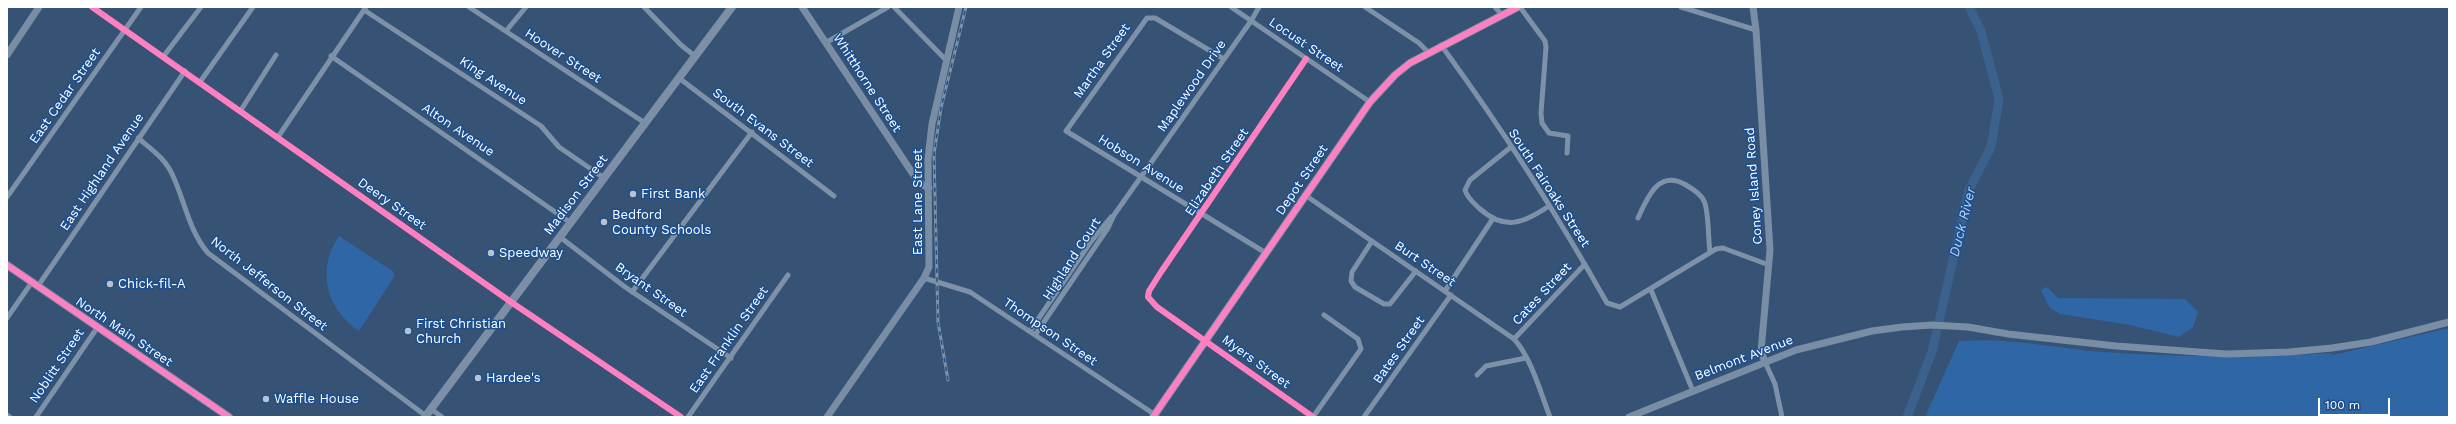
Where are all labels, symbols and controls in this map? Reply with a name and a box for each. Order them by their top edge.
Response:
street label: Locust Street [1266,14,1346,76]
street label: Martha Street [1070,21,1134,101]
street label: Hoover Street [522,25,604,87]
street label: Whitthorne Street [829,31,905,135]
street label: Maplewood Drive [1154,37,1230,135]
street label: East Cedar Street [26,45,104,147]
street label: King Avenue [456,53,530,109]
street label: South Evans Street [709,85,817,171]
street label: Alton Avenue [419,100,497,160]
street label: East Highland Avenue [57,110,147,234]
street label: Elizabeth Street [1182,125,1252,219]
street label: South Fairoaks Street [1505,126,1593,250]
street label: Coney Island Road [1742,127,1766,245]
street label: Hobson Avenue [1095,131,1187,197]
street label: Depot Street [1273,142,1331,218]
street label: East Lane Street [910,149,926,255]
street label: Madison Street [541,152,611,238]
street label: Deery Street [355,175,429,233]
water label: Duck River [1946,185,1980,259]
place label: First Bank [641,186,705,202]
marker: First Bank [628,189,638,199]
place label: Bedford County Schools [612,207,711,238]
street label: Highland Court [1040,215,1104,303]
marker: Bedford County Schools [599,217,609,227]
street label: North Jefferson Street [208,234,330,334]
street label: Burt Street [1391,238,1459,290]
place label: Speedway [499,245,563,261]
marker: Speedway [486,248,496,258]
street label: Bryant Street [612,259,690,321]
street label: Cates Street [1509,260,1575,328]
place label: Chick-fil-A [118,276,186,292]
marker: Chick-fil-A [105,279,115,289]
street label: East Franklin Street [686,284,772,396]
street label: North Main Street [73,294,175,370]
street label: Thompson Street [1000,295,1100,369]
street label: Bates Street [1370,313,1428,387]
place label: First Christian Church [416,316,506,347]
street label: Noblitt Street [26,326,88,406]
marker: First Christian Church [403,326,413,336]
street label: Myers Street [1219,332,1293,392]
street label: Belmont Avenue [1693,332,1795,384]
place label: Hardee's [486,370,541,386]
marker: Hardee's [473,373,483,383]
scale bar [2320,390,2392,416]
place label: Waffle House [274,391,359,407]
marker: Waffle House [261,394,271,404]
text: 100 m [2325,398,2360,412]

